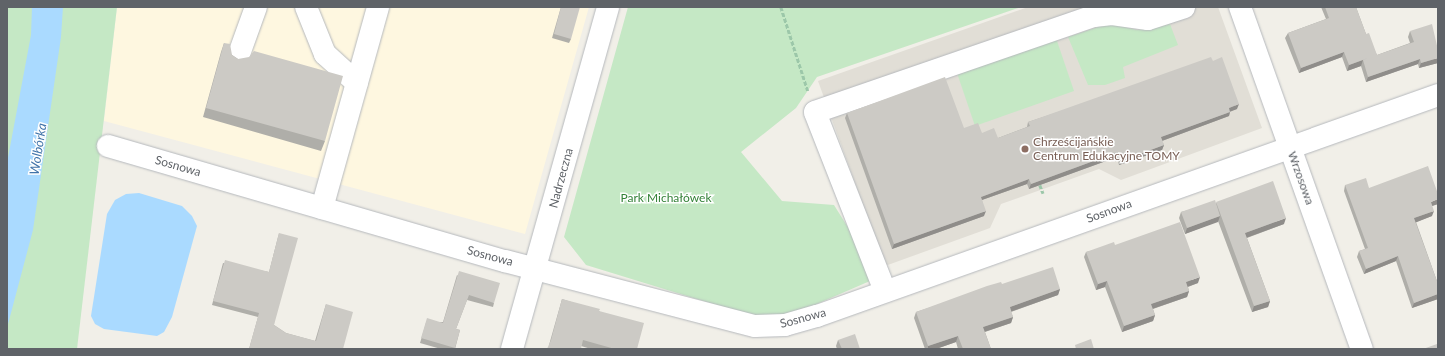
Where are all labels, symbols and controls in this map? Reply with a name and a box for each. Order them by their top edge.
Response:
water label: Wolbórka [26,122,50,176]
place label: Chrześcijańskie Centrum Edukacyjne TOMY [1033,135,1180,163]
marker: Chrześcijańskie Centrum Edukacyjne TOMY [1020,144,1030,154]
street label: Nadrzeczna [546,146,576,210]
street label: Wrzosowa [1285,149,1317,207]
street label: Sosnowa [153,153,203,179]
park label: Park Michałówek [620,191,712,205]
street label: Sosnowa [1084,196,1134,226]
street label: Sosnowa [465,243,515,269]
street label: Sosnowa [778,305,828,331]

